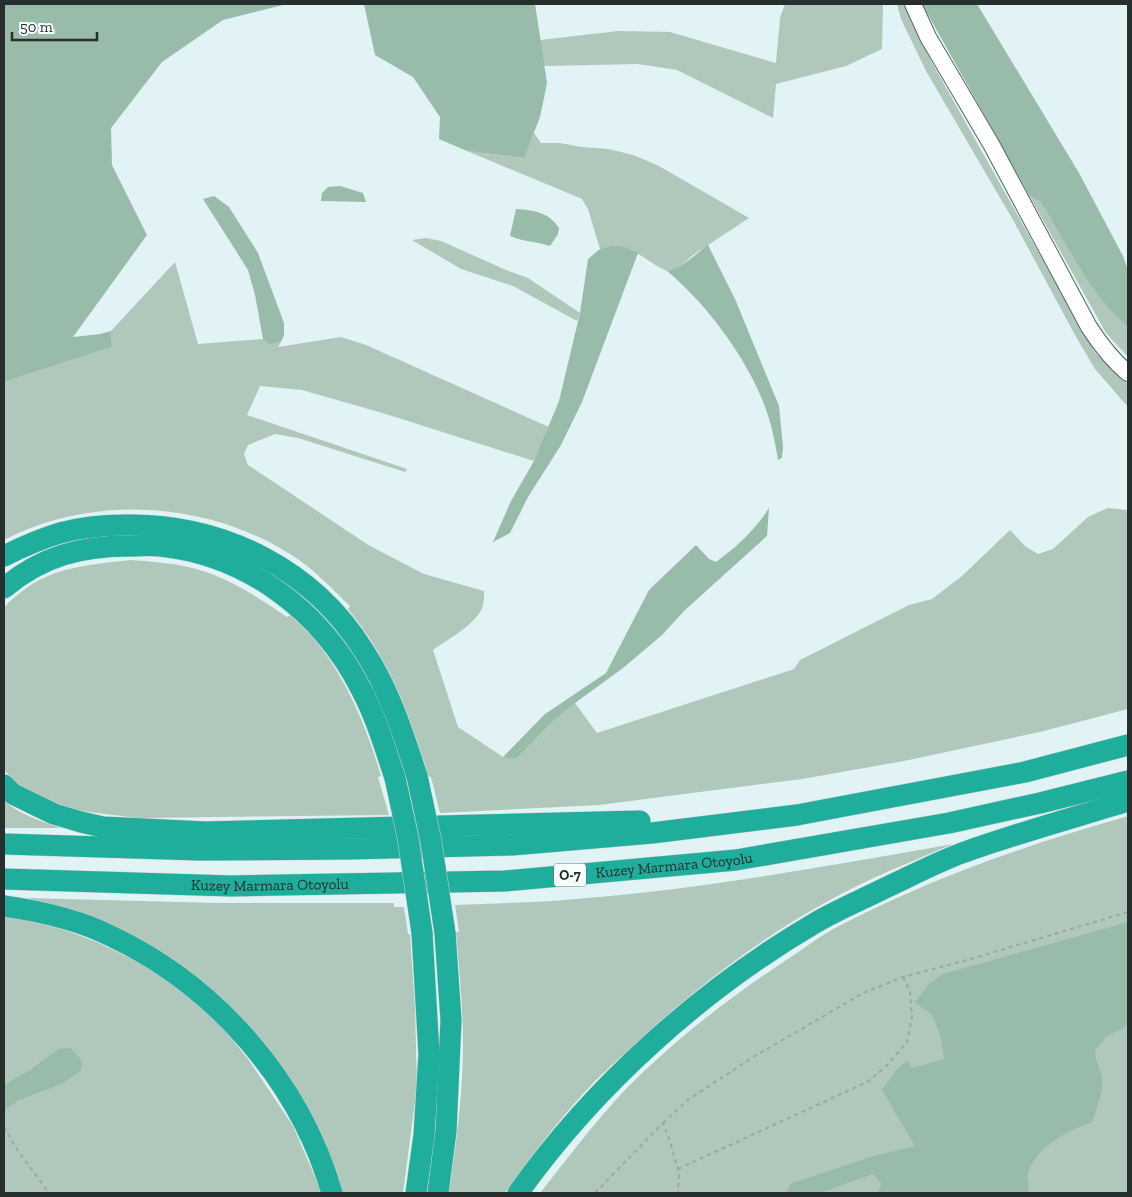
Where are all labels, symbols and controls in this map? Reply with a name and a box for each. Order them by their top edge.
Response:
scale bar [12,10,98,42]
text: 50 m [20,18,53,36]
street label: Kuzey Marmara Otoyolu [595,848,755,882]
road number: O-7 [554,864,586,886]
street label: Kuzey Marmara Otoyolu [191,875,350,895]

